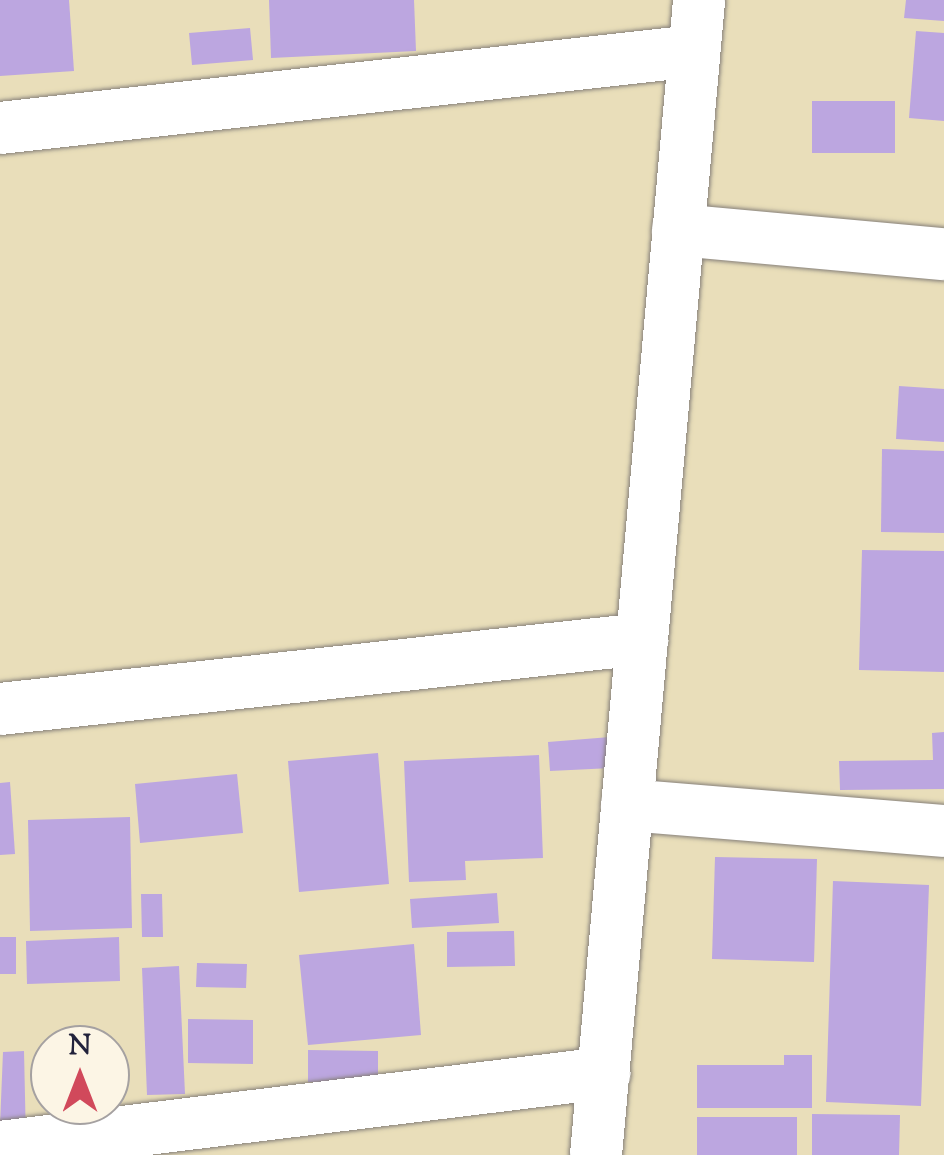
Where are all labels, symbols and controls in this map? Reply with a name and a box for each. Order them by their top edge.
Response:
north arrow [30,1025,130,1125]
text: N [69,1027,91,1067]

